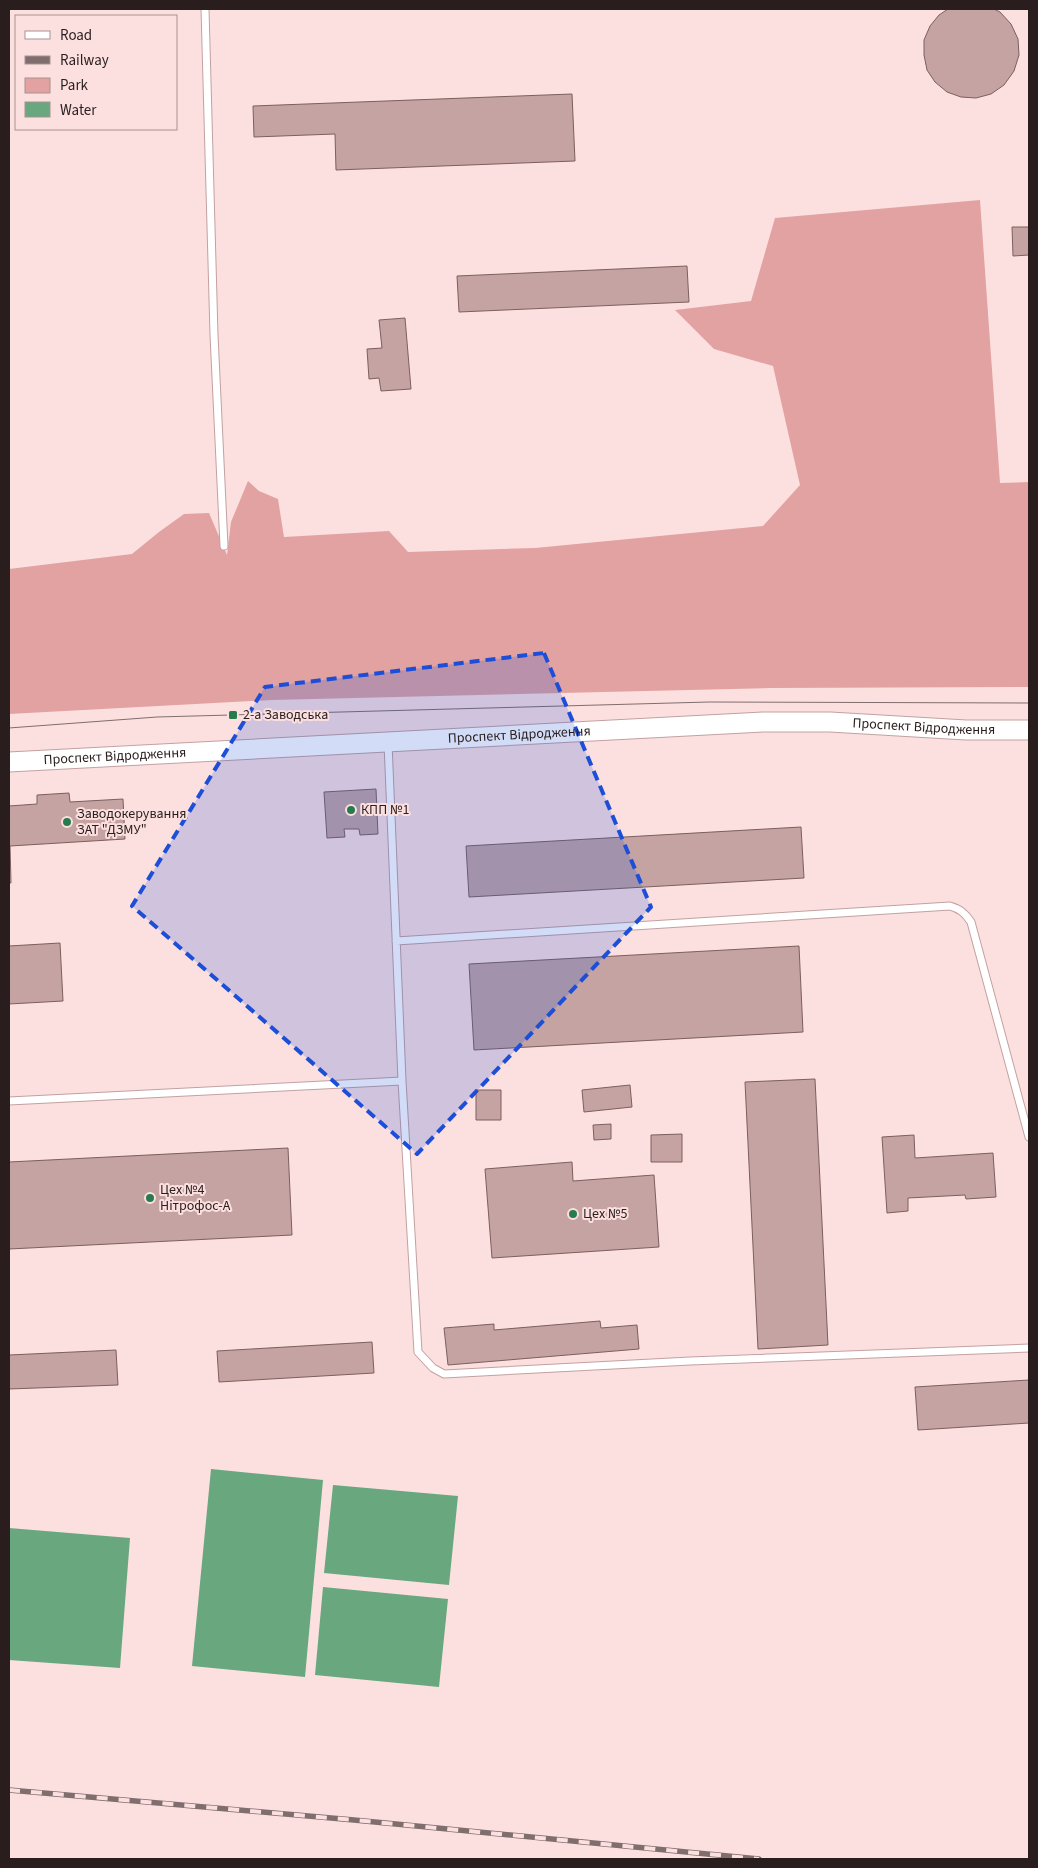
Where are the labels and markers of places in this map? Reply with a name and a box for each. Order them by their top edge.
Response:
place label: 2-а Заводська [243,705,328,725]
marker: 2-а Заводська [227,709,239,721]
place label: КПП №1 [361,800,409,820]
place label: Заводокерування ЗАТ "ДЗМУ" [77,804,187,840]
marker: КПП №1 [345,804,357,816]
marker: Заводокерування ЗАТ "ДЗМУ" [61,816,73,828]
place label: Цех №4 Нітрофос-А [160,1180,231,1216]
marker: Цех №4 Нітрофос-А [144,1192,156,1204]
place label: Цех №5 [583,1204,627,1224]
marker: Цех №5 [567,1208,579,1220]

